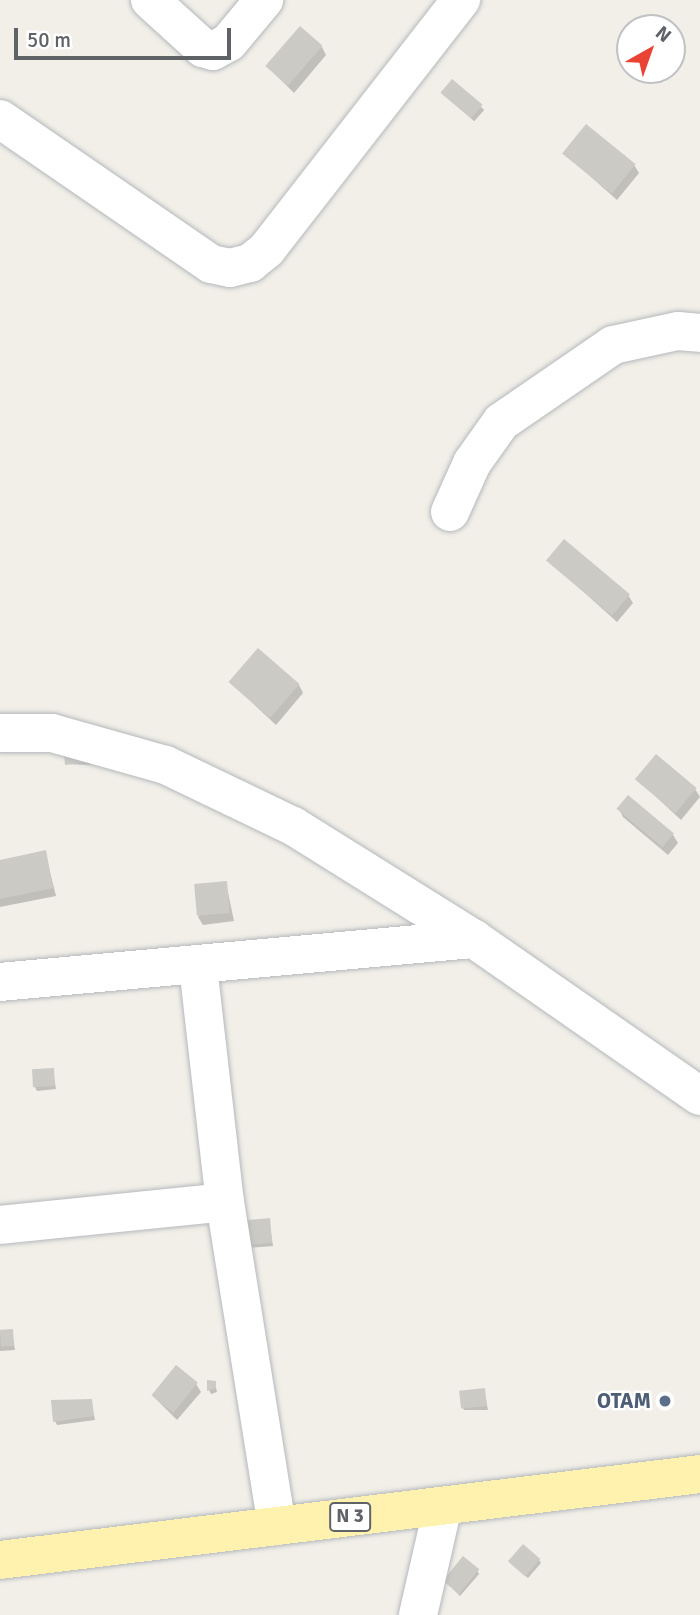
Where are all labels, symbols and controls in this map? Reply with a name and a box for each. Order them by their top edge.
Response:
scale bar [18,14,234,58]
north arrow [616,14,686,84]
text: N [650,21,676,48]
text: 50 m [27,27,71,53]
place label: OTAM [597,1388,651,1414]
marker: OTAM [657,1393,673,1409]
road number: N 3 [329,1502,371,1532]

